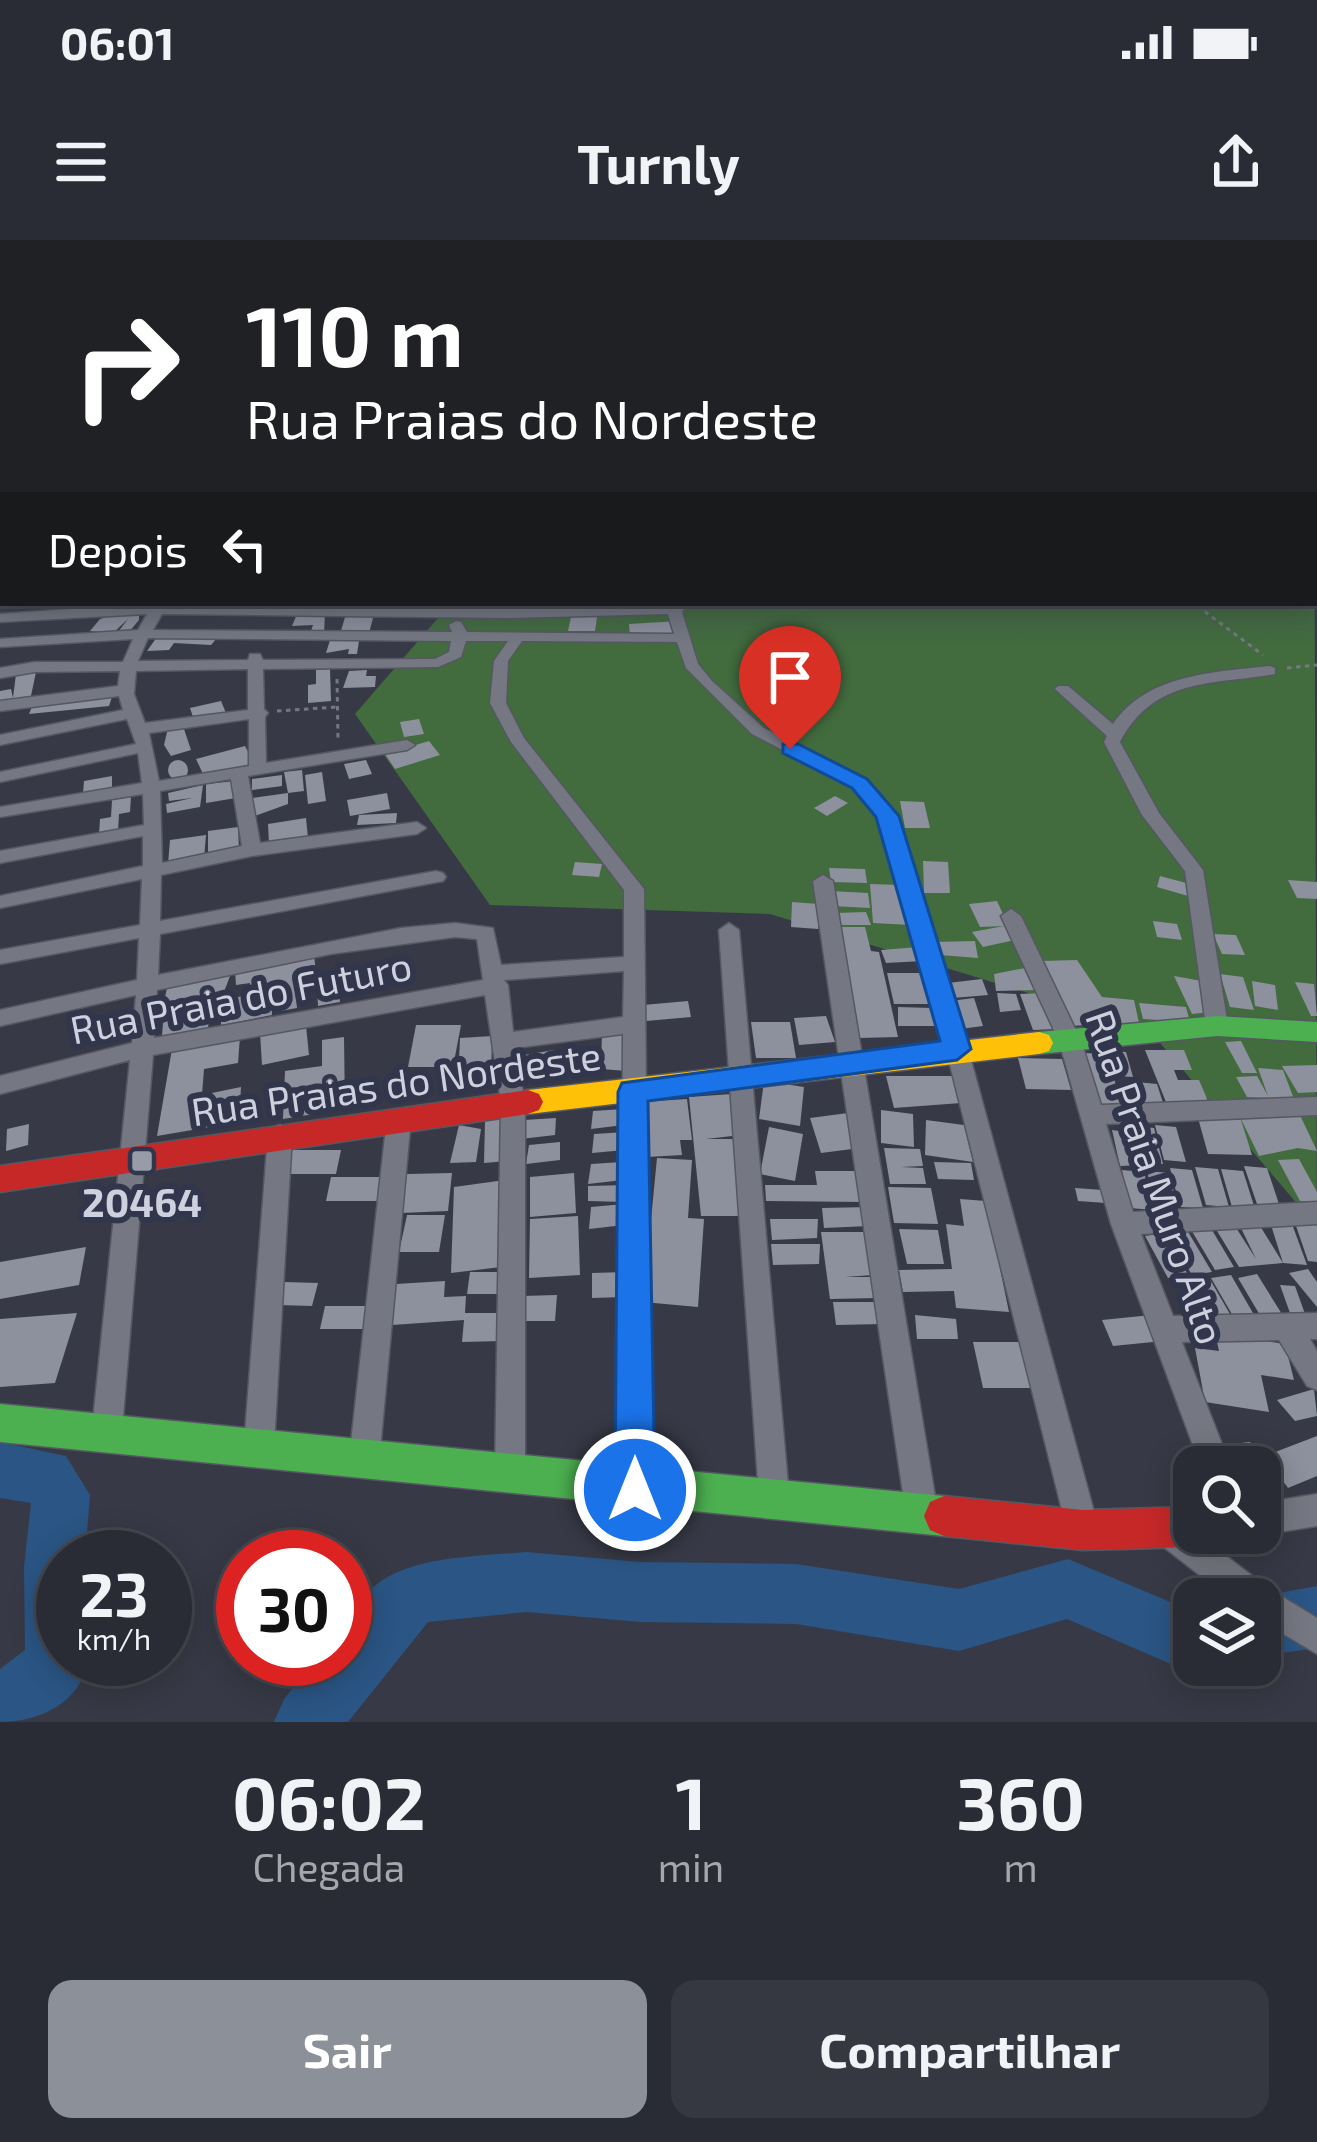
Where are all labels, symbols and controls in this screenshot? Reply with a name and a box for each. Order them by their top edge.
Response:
text: 06:01 [60,15,174,69]
icon: menu [48,129,114,195]
icon: share [1203,129,1269,195]
text: Turnly [577,130,740,195]
text: 110 m [246,283,464,384]
icon: right [48,288,204,444]
text: Rua Praias do Nordeste [246,385,818,450]
icon: left [212,516,278,582]
text: Depois [48,522,188,576]
pin [739,626,841,749]
icon: arrive [757,644,823,710]
street label: Rua Praia do Futuro [66,940,415,1053]
street label: Rua Praia Muro Alto [1077,1003,1236,1350]
street label: Rua Praias do Nordeste [188,1030,604,1135]
marker: 20464 [129,1148,155,1174]
place label: 20464 [82,1178,202,1225]
position arrow [572,1427,698,1553]
map controls [1173,1446,1281,1686]
button: search [1173,1446,1281,1554]
speed limit sign: 30 [216,1530,372,1686]
text: 23 [80,1557,148,1629]
button: layers [1173,1578,1281,1686]
text: km/h [77,1620,151,1656]
text: 06:02 [232,1758,426,1844]
text: 1 [675,1758,707,1844]
text: 360 [956,1758,1085,1844]
text: Chegada [253,1843,405,1890]
text: min [658,1843,724,1890]
text: m [1004,1843,1038,1890]
button: Sair [48,1980,647,2118]
button: Compartilhar [671,1980,1269,2118]

